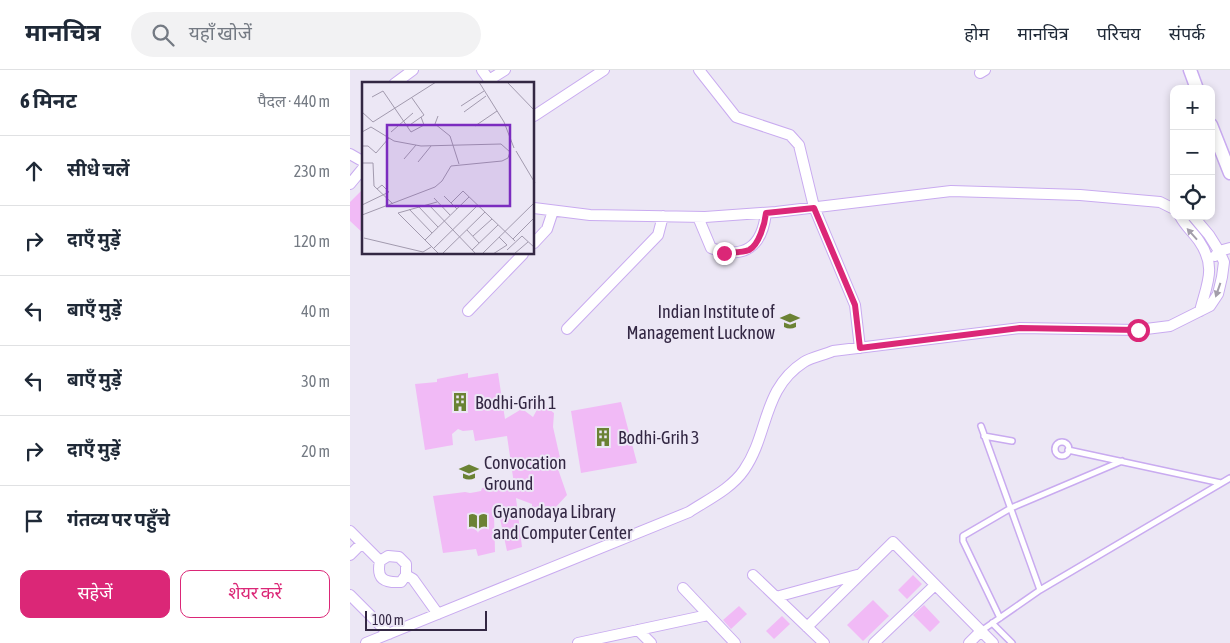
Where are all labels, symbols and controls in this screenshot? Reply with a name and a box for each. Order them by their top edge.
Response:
search box [131,12,481,57]
text: मानचित्र [25,19,101,46]
icon: search [149,21,177,49]
text: यहाँ खोजें [189,22,252,44]
text: होम [964,23,989,44]
text: मानचित्र [1017,23,1069,44]
text: परिचय [1097,23,1141,44]
text: संपर्क [1169,23,1205,44]
inset map [362,82,535,255]
map controls [1170,85,1215,220]
button: + [1170,85,1215,130]
text: 6 मिनट [20,88,77,112]
text: पैदल · 440 m [257,92,330,110]
button: − [1170,130,1215,175]
icon: ahead [20,157,48,185]
text: सीधे चलें [67,158,130,180]
text: 230 m [294,162,330,180]
button: locate [1170,175,1215,220]
icon: right [20,227,48,255]
text: दाएँ मुड़ें [67,228,121,250]
one-way arrow [1186,228,1198,240]
text: 120 m [294,232,330,250]
route end [713,242,736,265]
one-way arrow [1214,282,1221,297]
icon: left [20,297,48,325]
text: बाएँ मुड़ें [67,298,122,320]
place label: Indian Institute of Management Lucknow [626,301,775,343]
text: 40 m [301,302,330,320]
school or university icon: Indian Institute of Management Lucknow [779,310,801,332]
route start [1127,319,1150,342]
icon: left [20,367,48,395]
text: बाएँ मुड़ें [67,368,122,390]
text: 30 m [301,372,330,390]
building icon: Bodhi-Grih 1 [449,391,471,413]
place label: Bodhi-Grih 1 [475,392,557,413]
building icon: Bodhi-Grih 3 [592,426,614,448]
place label: Bodhi-Grih 3 [618,427,700,448]
icon: right [20,437,48,465]
text: दाएँ मुड़ें [67,438,121,460]
text: 20 m [301,442,330,460]
place label: Convocation Ground [484,452,567,494]
school or university icon: Convocation Ground [458,461,480,483]
place label: Gyanodaya Library and Computer Center [493,501,633,543]
icon: arrive [20,507,48,535]
text: गंतव्य पर पहुँचे [67,508,170,530]
library icon: Gyanodaya Library and Computer Center [467,510,489,532]
button: सहेजें [20,570,170,618]
button: शेयर करें [180,570,330,618]
scale bar [365,608,488,631]
text: 100 m [372,612,404,628]

